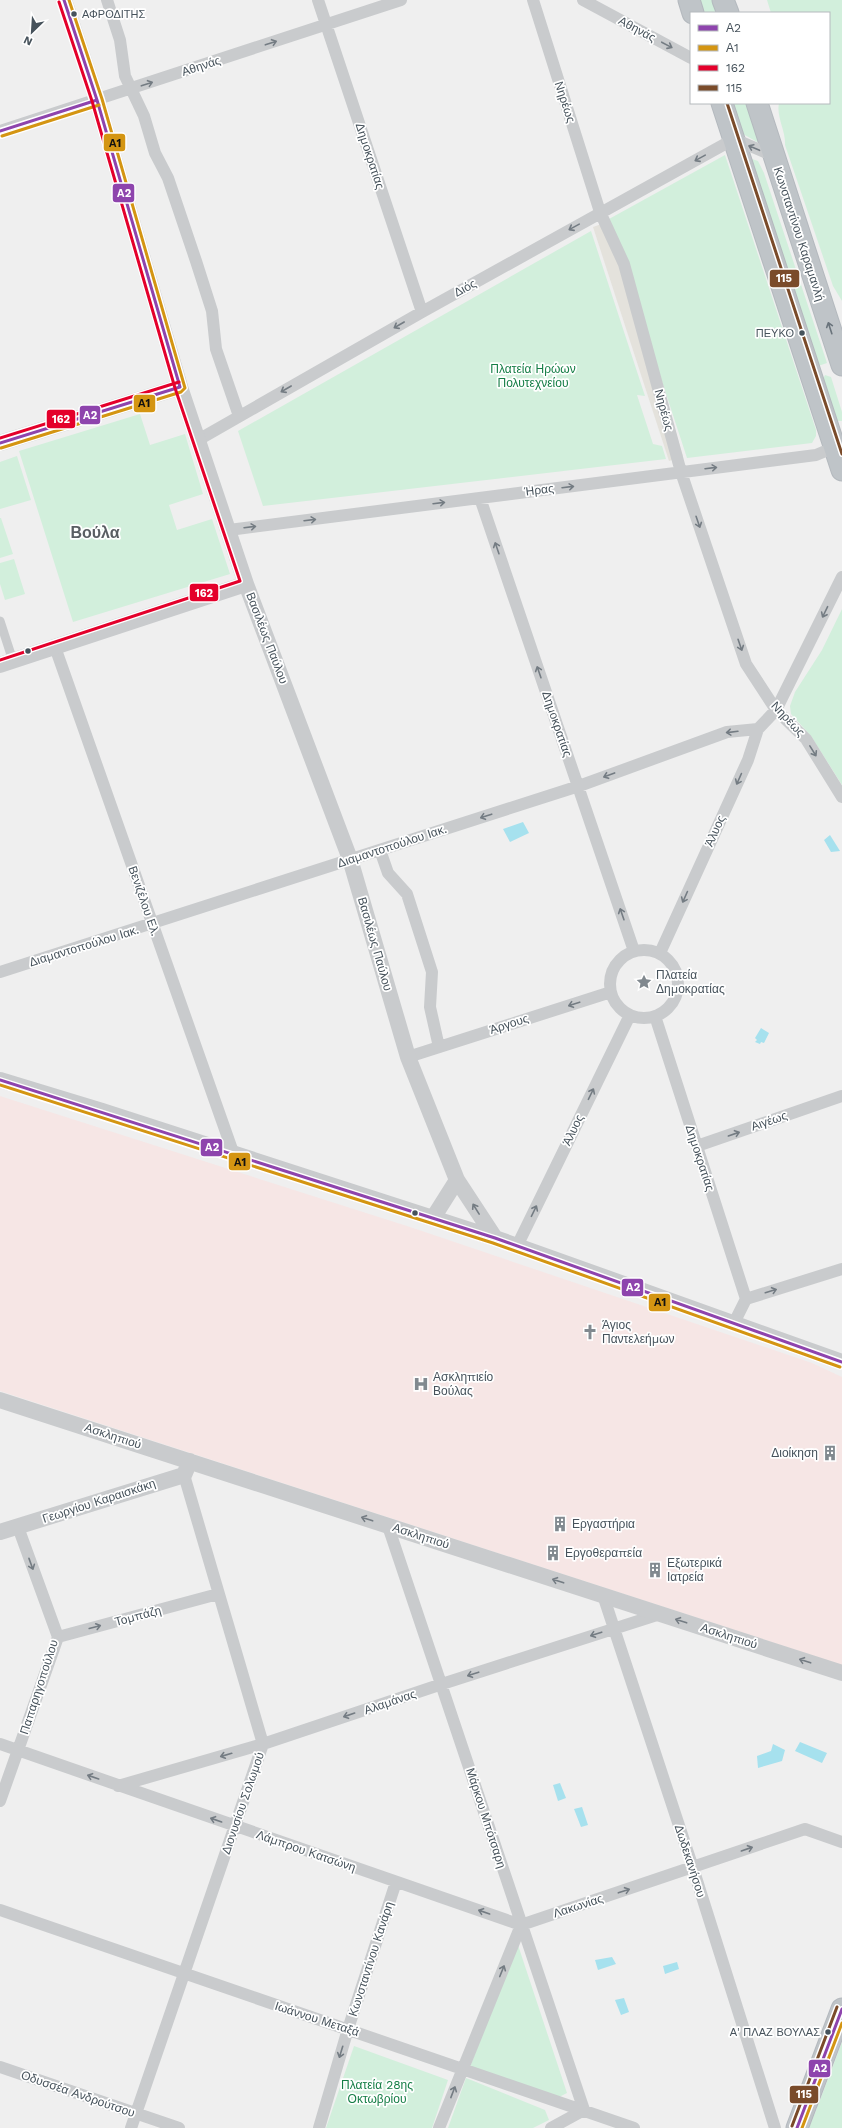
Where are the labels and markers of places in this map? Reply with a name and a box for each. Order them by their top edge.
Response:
place label: ΑΦΡΟΔΙΤΗΣ [82,8,146,21]
marker: ΑΦΡΟΔΙΤΗΣ [69,9,79,19]
place label: ΠΕΥΚΟ [756,327,794,340]
marker: ΠΕΥΚΟ [797,328,807,338]
unlabelled marker [23,646,33,656]
place label: Πλατεία Δημοκρατίας [656,968,725,996]
place icon: Πλατεία Δημοκρατίας [635,973,653,991]
unlabelled marker [410,1208,420,1218]
place label: Άγιος Παντελεήμων [602,1318,675,1346]
church icon: Άγιος Παντελεήμων [581,1323,599,1341]
place label: Ασκληπιείο Βούλας [433,1370,494,1398]
hospital icon: Ασκληπιείο Βούλας [412,1375,430,1393]
building icon: Διοίκηση [821,1444,839,1462]
place label: Διοίκηση [771,1446,818,1460]
building icon: Εργαστήρια [551,1515,569,1533]
place label: Εργαστήρια [572,1517,635,1531]
building icon: Εργοθεραπεία [544,1544,562,1562]
place label: Εργοθεραπεία [565,1546,642,1560]
place label: Εξωτερικά Ιατρεία [667,1556,722,1584]
building icon: Εξωτερικά Ιατρεία [646,1561,664,1579]
place label: Α' ΠΛΑΖ ΒΟΥΛΑΣ [730,2026,820,2039]
marker: Α' ΠΛΑΖ ΒΟΥΛΑΣ [823,2027,833,2037]

